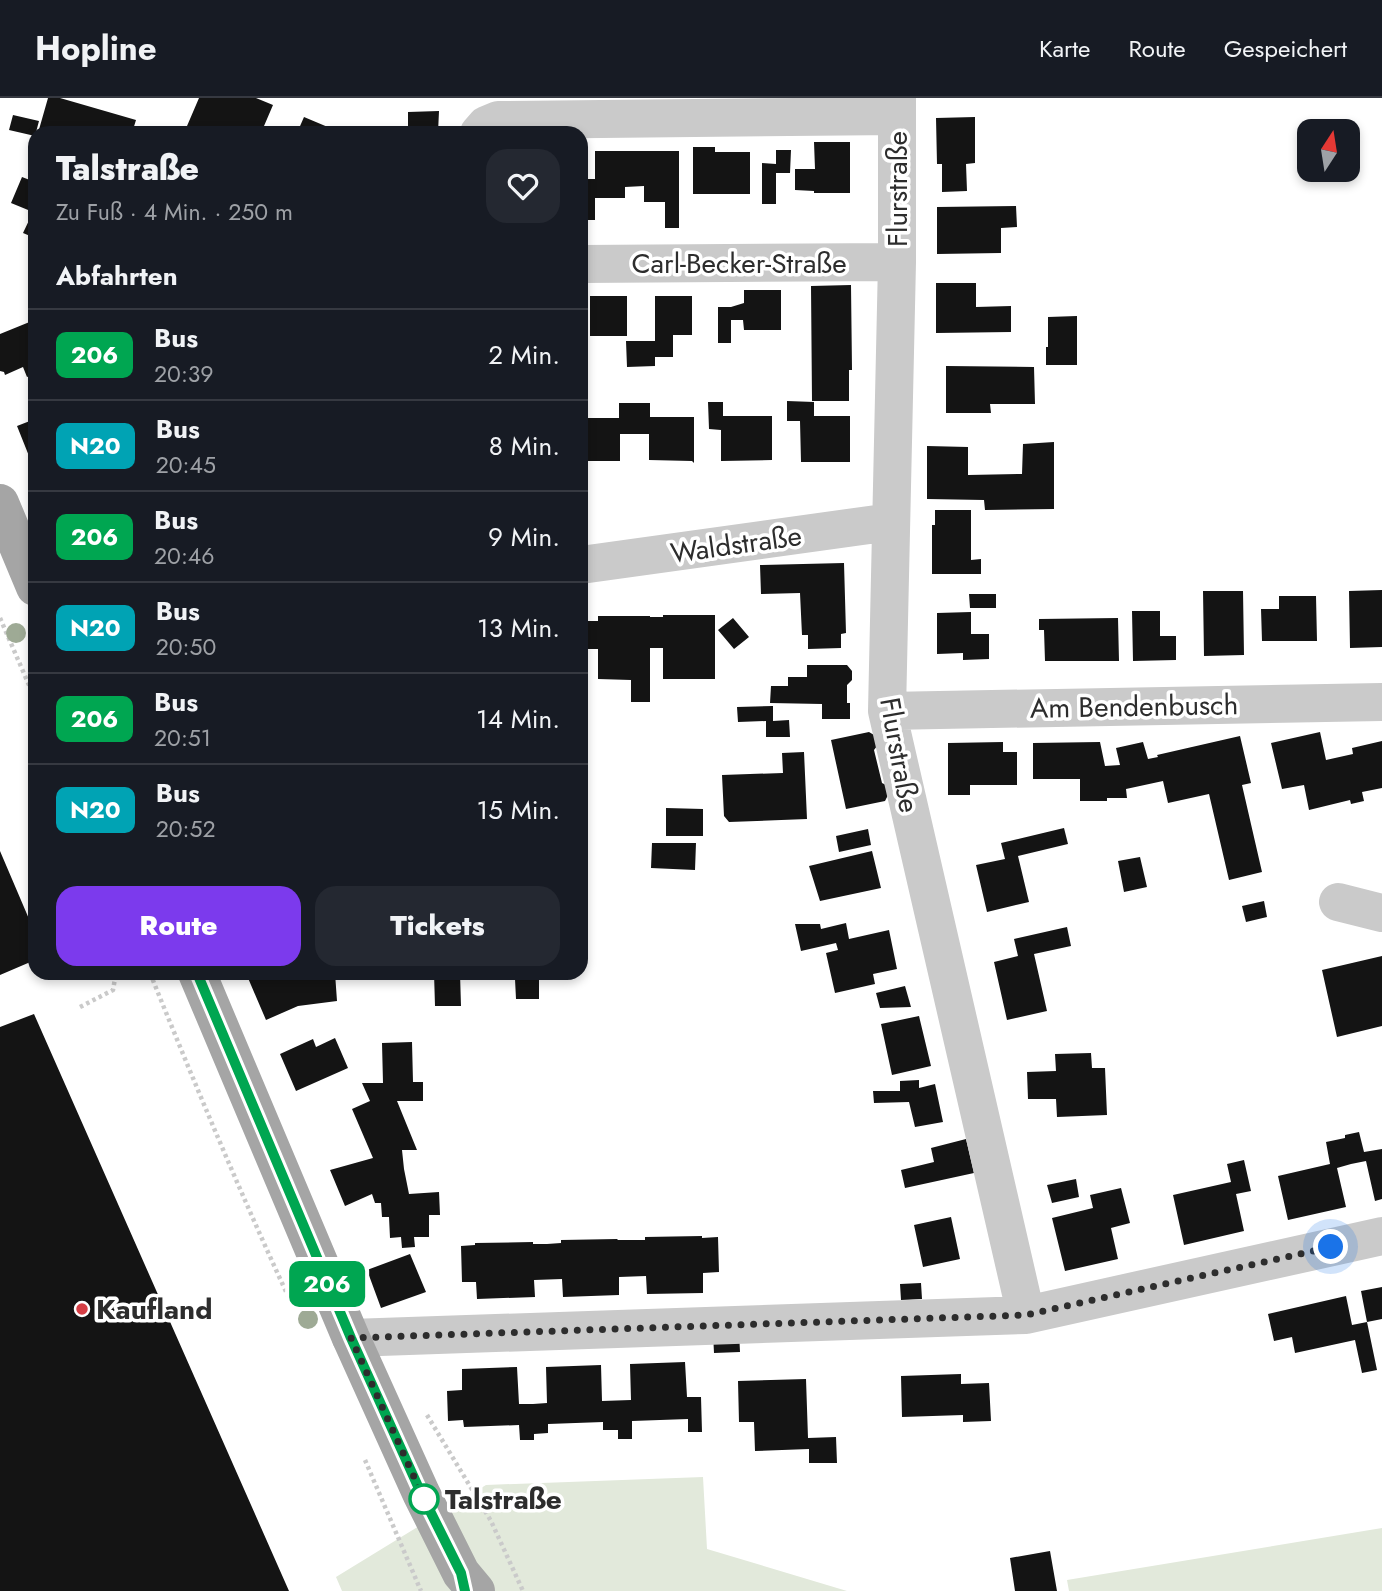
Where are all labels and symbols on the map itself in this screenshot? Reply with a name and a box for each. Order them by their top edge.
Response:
north arrow [1297,119,1360,182]
street label: Flurstraße [877,131,918,247]
street label: Carl-Becker-Straße [631,243,847,284]
street label: Waldstraße [668,515,804,574]
street label: Am Bendenbusch [1029,684,1239,729]
street label: Flurstraße [869,694,930,816]
your location [1313,1229,1348,1264]
line badge: 206 [287,1261,367,1307]
place label: Kaufland [96,1289,212,1330]
marker: Kaufland [74,1301,90,1317]
place label: Talstraße [445,1479,562,1520]
marker: Talstraße [409,1484,439,1514]

